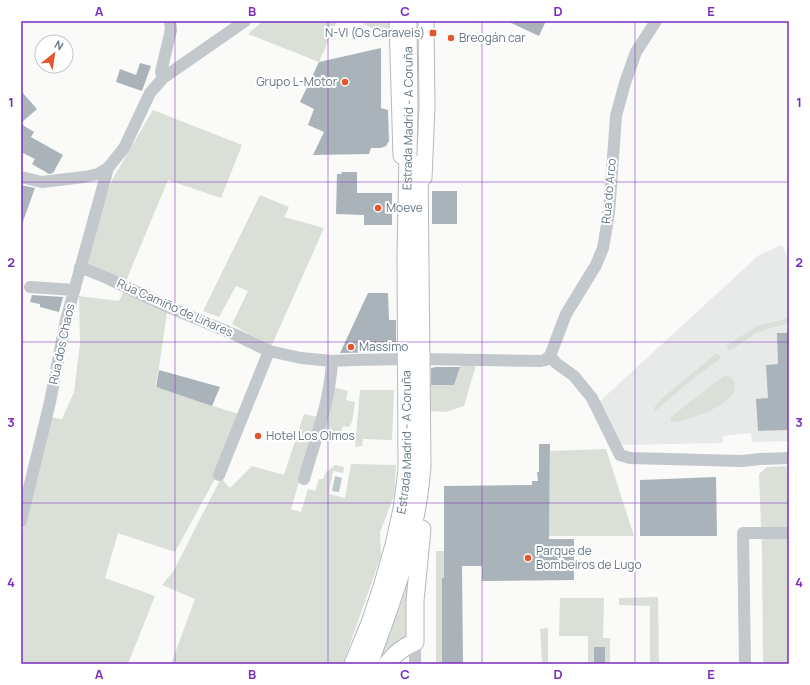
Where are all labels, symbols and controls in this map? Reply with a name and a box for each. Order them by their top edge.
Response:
text: A [95,2,104,20]
text: B [248,2,256,20]
text: C [400,2,410,20]
text: D [553,2,563,20]
text: E [707,2,715,20]
place label: N-VI (Os Caraveis) [325,24,425,41]
marker: N-VI (Os Caraveis) [428,28,438,38]
place label: Breogán car [459,29,526,46]
marker: Breogán car [446,33,456,43]
north arrow [34,34,74,74]
text: N [52,36,67,53]
street label: Estrada Madrid - A Coruña [398,46,417,190]
place label: Grupo L-Motor [256,73,338,90]
marker: Grupo L-Motor [340,77,350,87]
text: 1 [8,93,14,111]
text: 1 [796,93,802,111]
street label: Rúa do Arco [597,157,620,224]
place label: Moeve [386,199,423,216]
marker: Moeve [373,203,383,213]
text: 2 [7,253,15,271]
text: 2 [795,253,803,271]
street label: Rúa Camiño de Liñares [114,274,236,341]
street label: Rúa dos Chaos [45,302,78,386]
place label: Massimo [359,338,408,355]
marker: Massimo [346,342,356,352]
street label: Estrada Madrid - A Coruña [392,370,415,515]
text: 3 [7,413,15,431]
text: 3 [795,413,803,431]
place label: Hotel Los Olmos [266,427,355,444]
marker: Hotel Los Olmos [253,431,263,441]
place label: Parque de Bombeiros de Lugo [536,542,641,573]
marker: Parque de Bombeiros de Lugo [523,553,533,563]
text: 4 [7,573,15,591]
text: 4 [795,573,803,591]
text: A [95,665,104,683]
text: B [248,665,256,683]
text: C [400,665,410,683]
text: D [553,665,563,683]
text: E [707,665,715,683]

